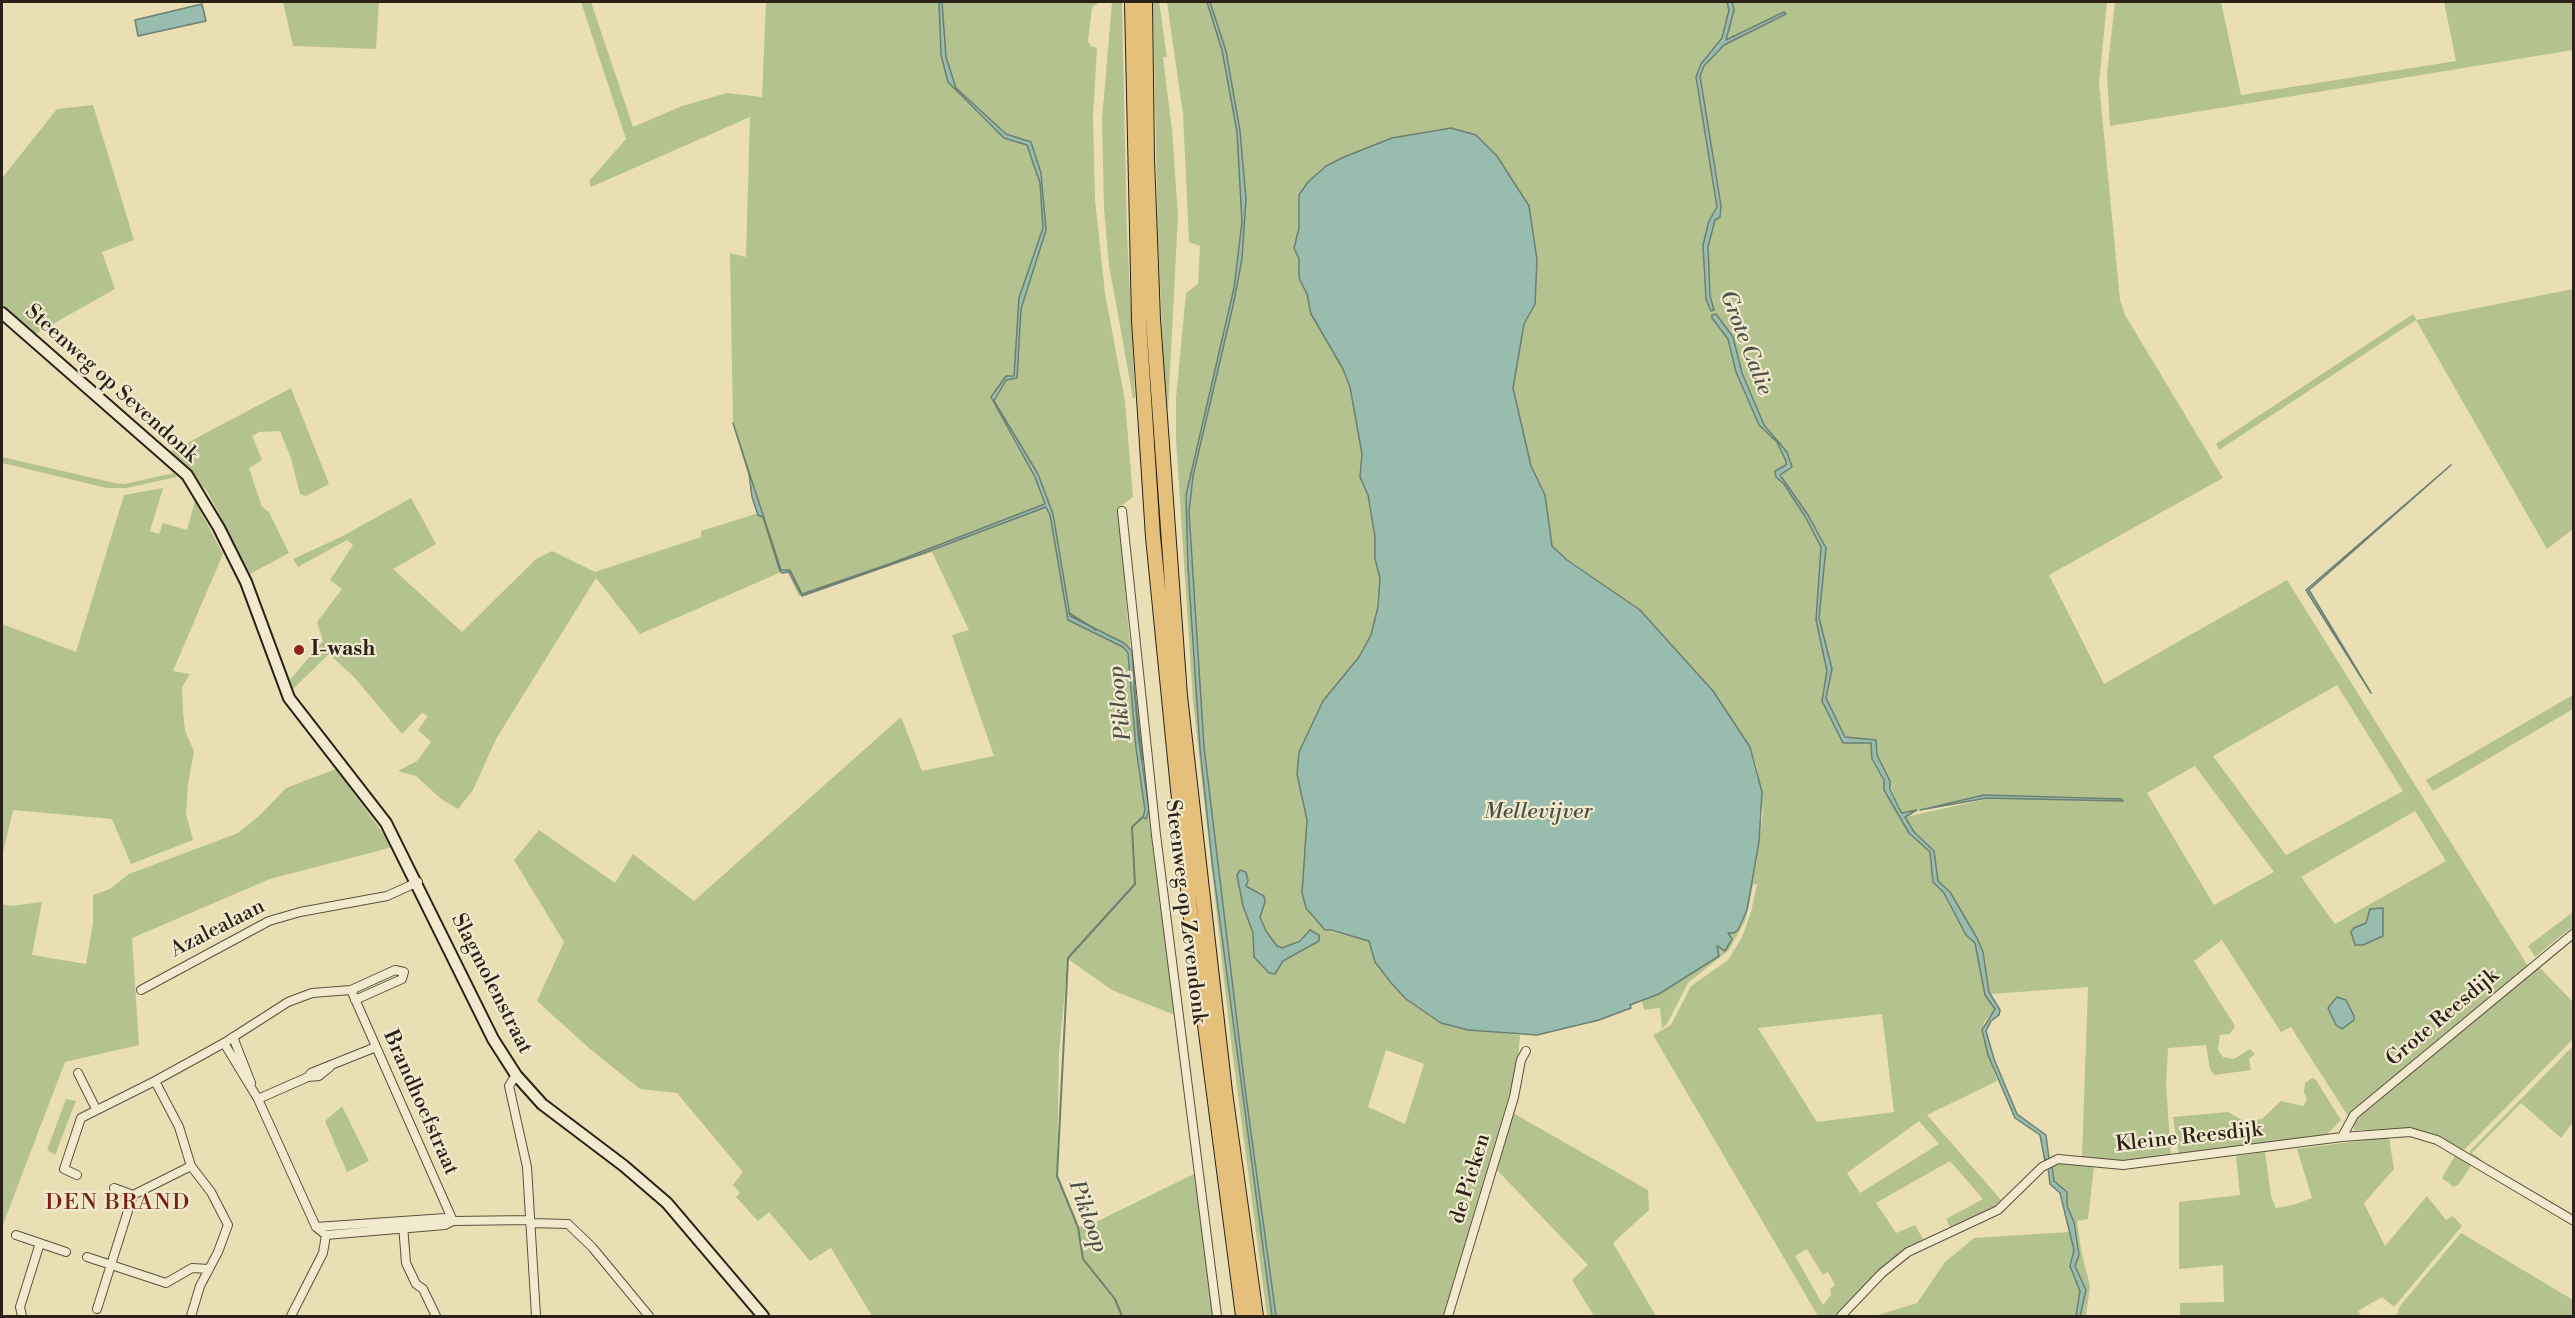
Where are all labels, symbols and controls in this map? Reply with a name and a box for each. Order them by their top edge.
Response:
water label: Grote Calie [1713,287,1777,399]
street label: Steenweg op Sevendonk [19,300,203,468]
place label: I-wash [311,637,375,663]
marker: I-wash [292,643,306,657]
water label: Pikloop [1104,664,1138,742]
street label: Steenweg op Zevendonk [1159,798,1211,1026]
water label: Mellevijver [1484,800,1592,826]
street label: Azalealaan [167,894,269,964]
street label: Slagmolenstraat [445,910,537,1058]
street label: Grote Reesdijk [2382,964,2504,1072]
street label: Brandhoefstraat [377,1027,463,1179]
street label: Kleine Reesdijk [2114,1118,2264,1158]
street label: de Picken [1445,1131,1497,1227]
water label: Pikloop [1062,1177,1112,1257]
district label: DEN BRAND [45,1191,191,1217]

